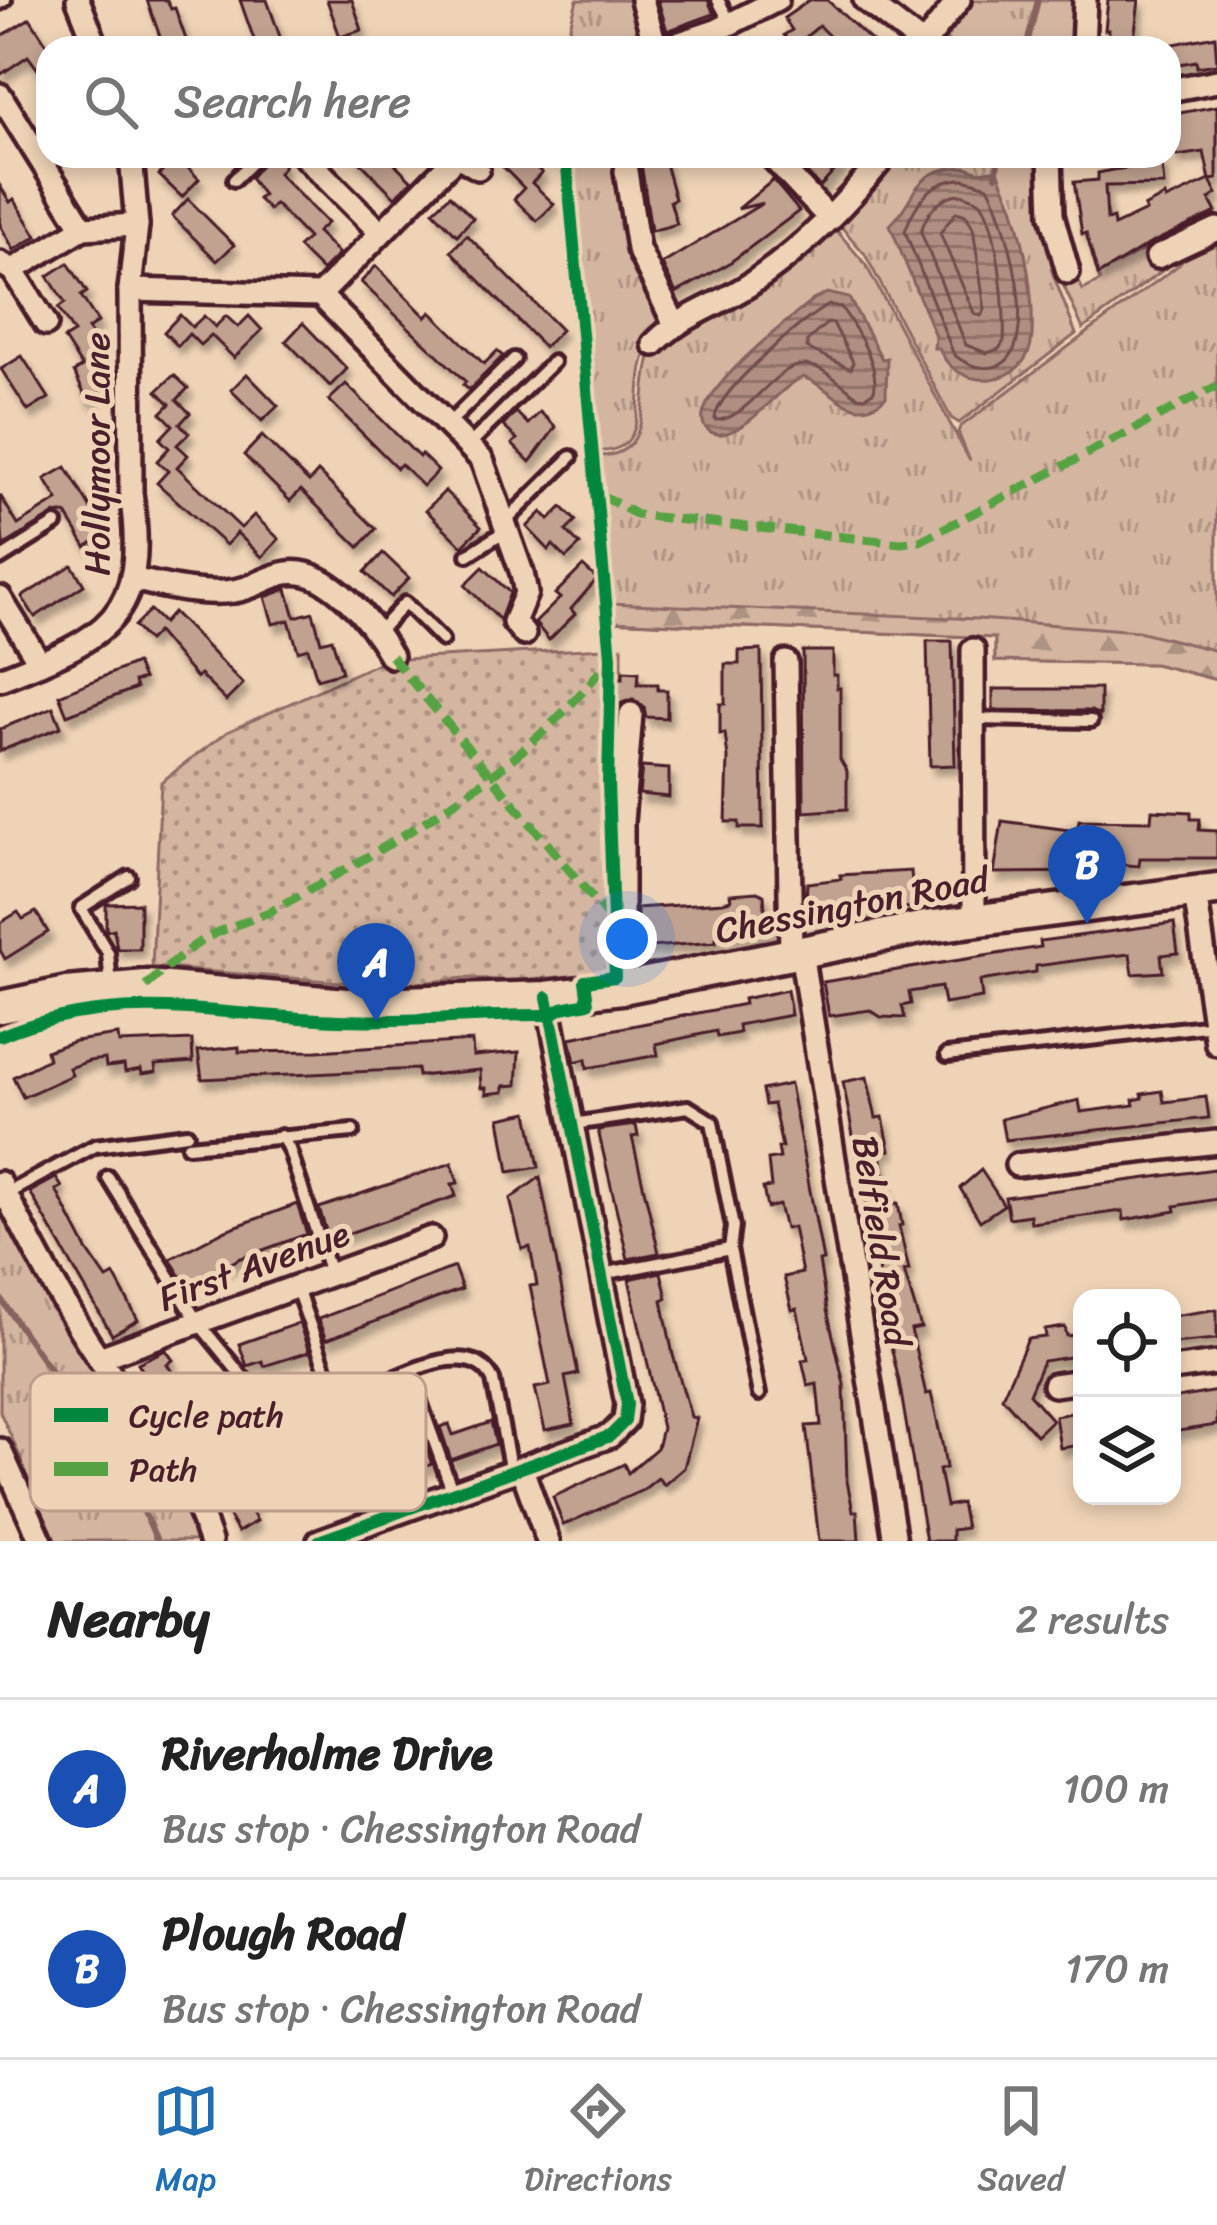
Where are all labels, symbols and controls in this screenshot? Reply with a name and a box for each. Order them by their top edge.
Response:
search box [36,36,1181,168]
text: Search here [174,62,411,142]
icon: search [78,69,144,135]
street label: Hollymoor Lane [65,332,129,576]
pin: B [1048,825,1126,924]
street label: Chessington Road [710,847,996,963]
your location [597,909,657,969]
pin: A [337,923,415,1022]
street label: Belfield Road [833,1131,930,1354]
street label: First Avenue [149,1202,359,1330]
map controls [1073,1289,1181,1505]
button: locate [1073,1289,1181,1397]
legend [30,1373,426,1511]
text: Cycle path [129,1387,284,1445]
button: layers [1073,1397,1181,1505]
text: Path [129,1441,197,1499]
text: Nearby [48,1574,209,1664]
text: 2 results [1015,1585,1169,1654]
text: Riverholme Drive [162,1714,493,1794]
text: A [74,1754,100,1823]
text: 100 m [1063,1754,1169,1823]
text: Bus stop · Chessington Road [162,1794,640,1863]
text: Plough Road [162,1894,403,1974]
text: B [75,1934,99,2003]
text: 170 m [1065,1934,1169,2003]
text: Bus stop · Chessington Road [162,1974,640,2043]
tab: Map [153,2078,219,2208]
tab: Directions [524,2078,672,2208]
tab: Saved [977,2078,1064,2208]

